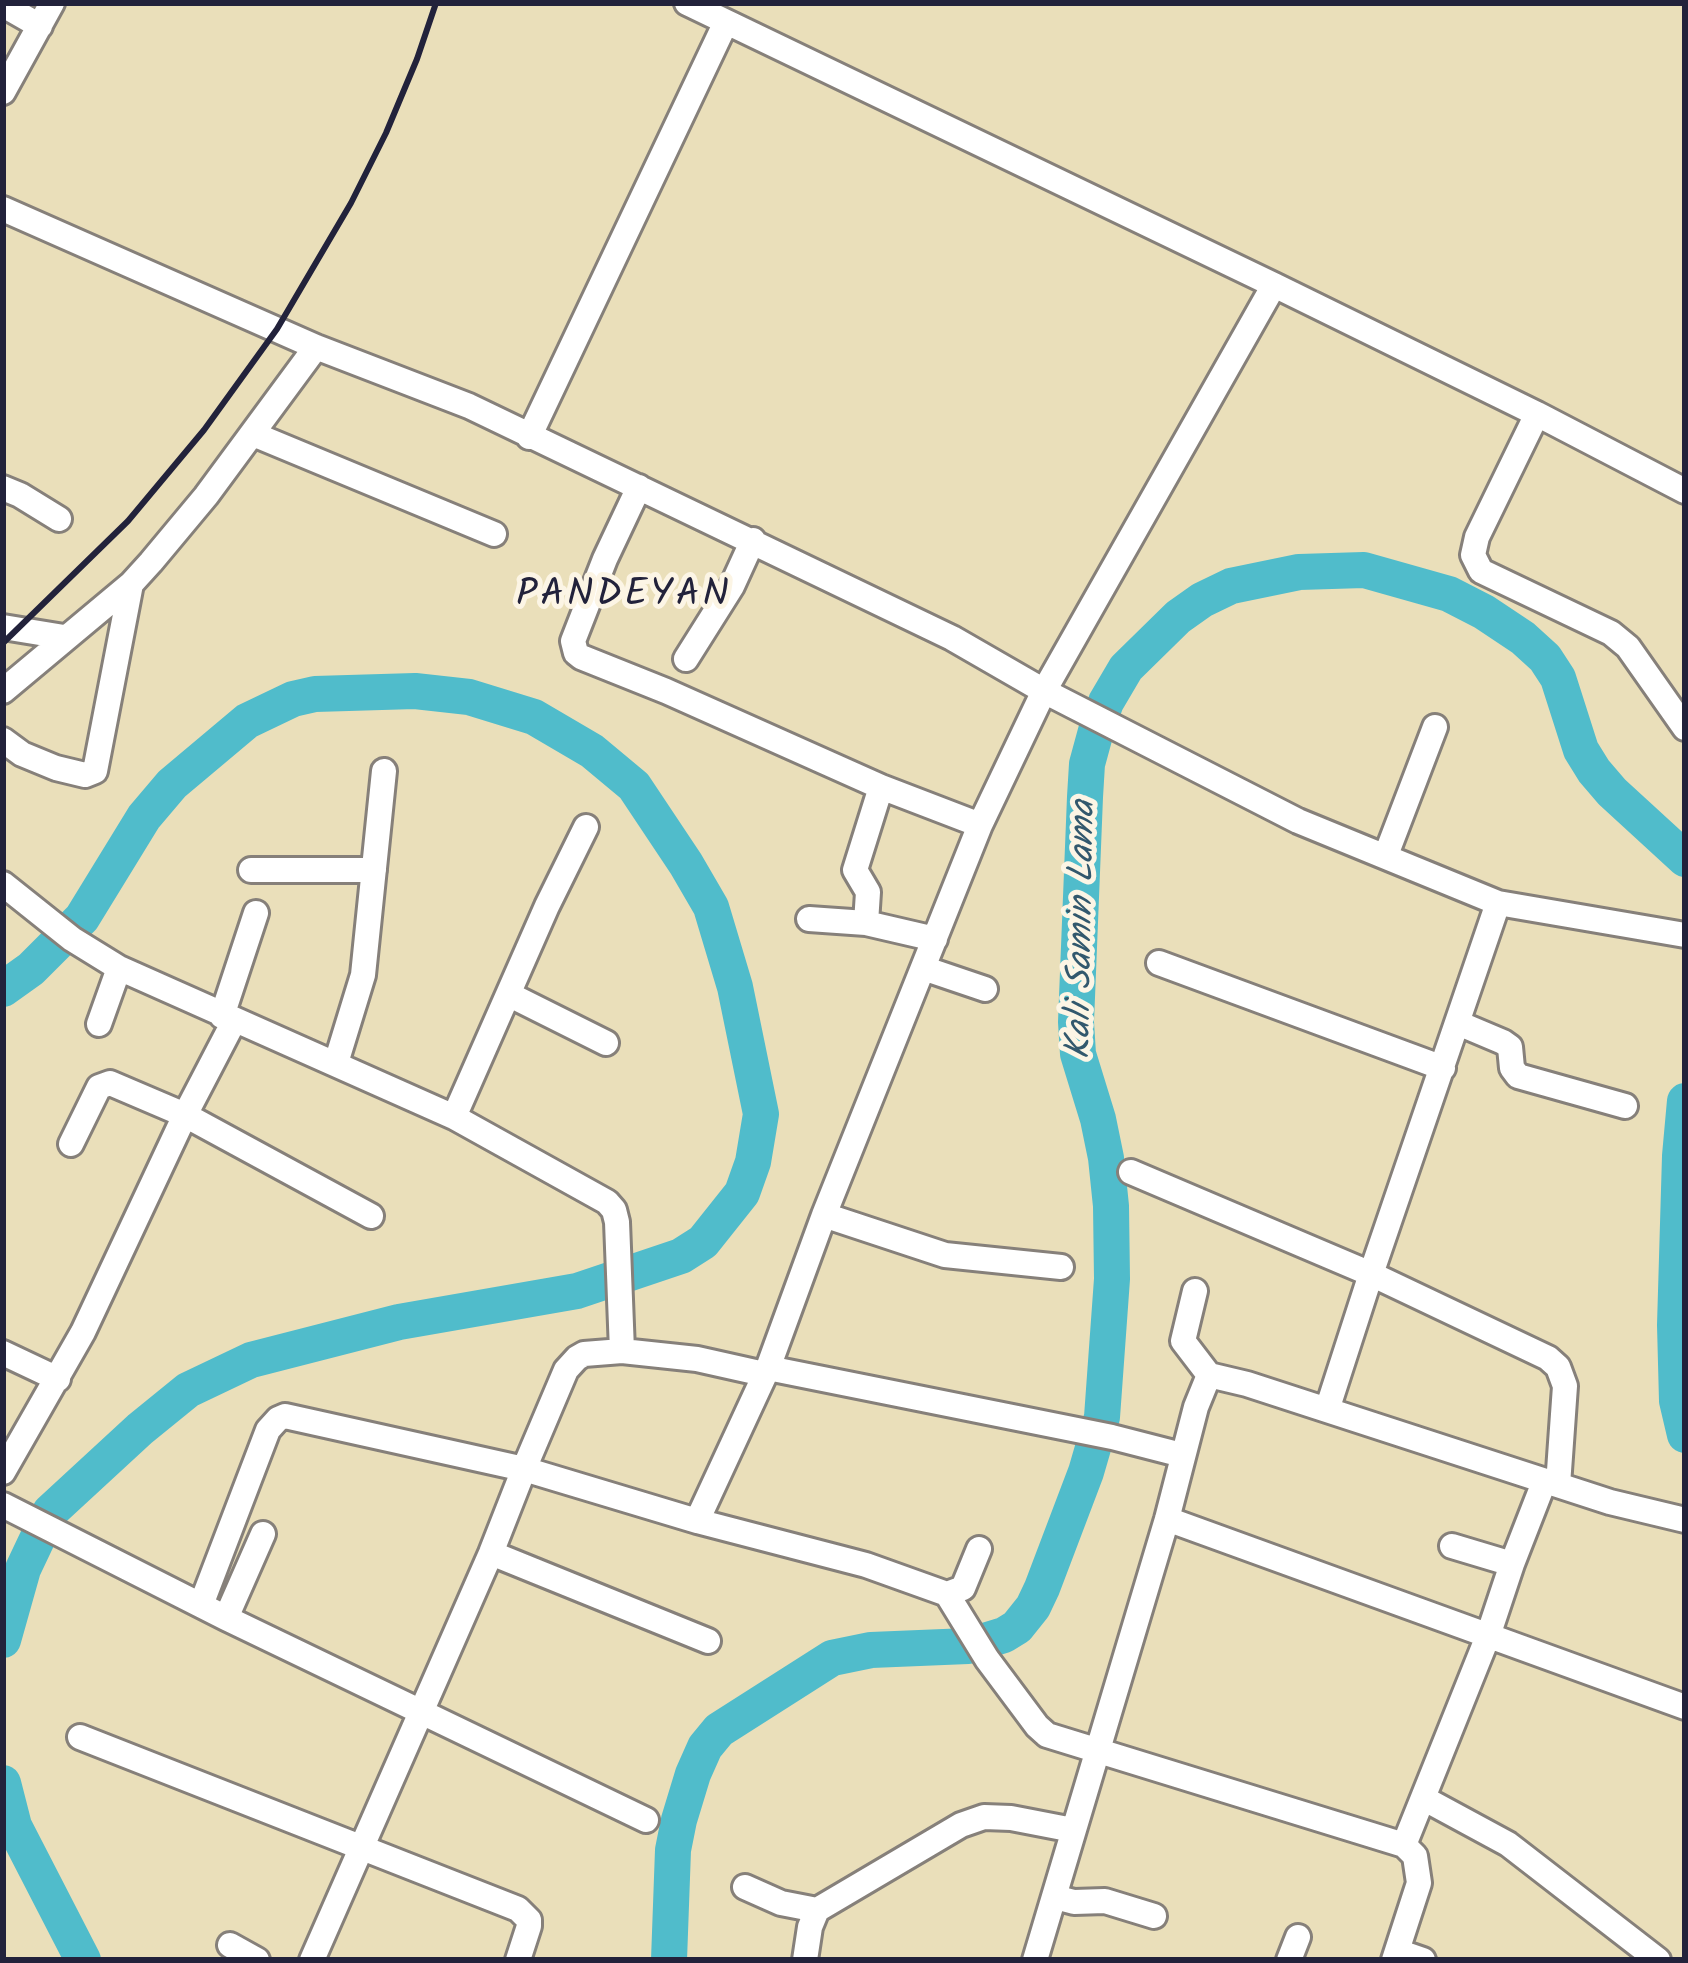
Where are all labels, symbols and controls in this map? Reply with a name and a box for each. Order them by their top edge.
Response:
district label: PANDEYAN [516,575,732,621]
water label: Kali Samin Lama [1061,800,1109,1060]

